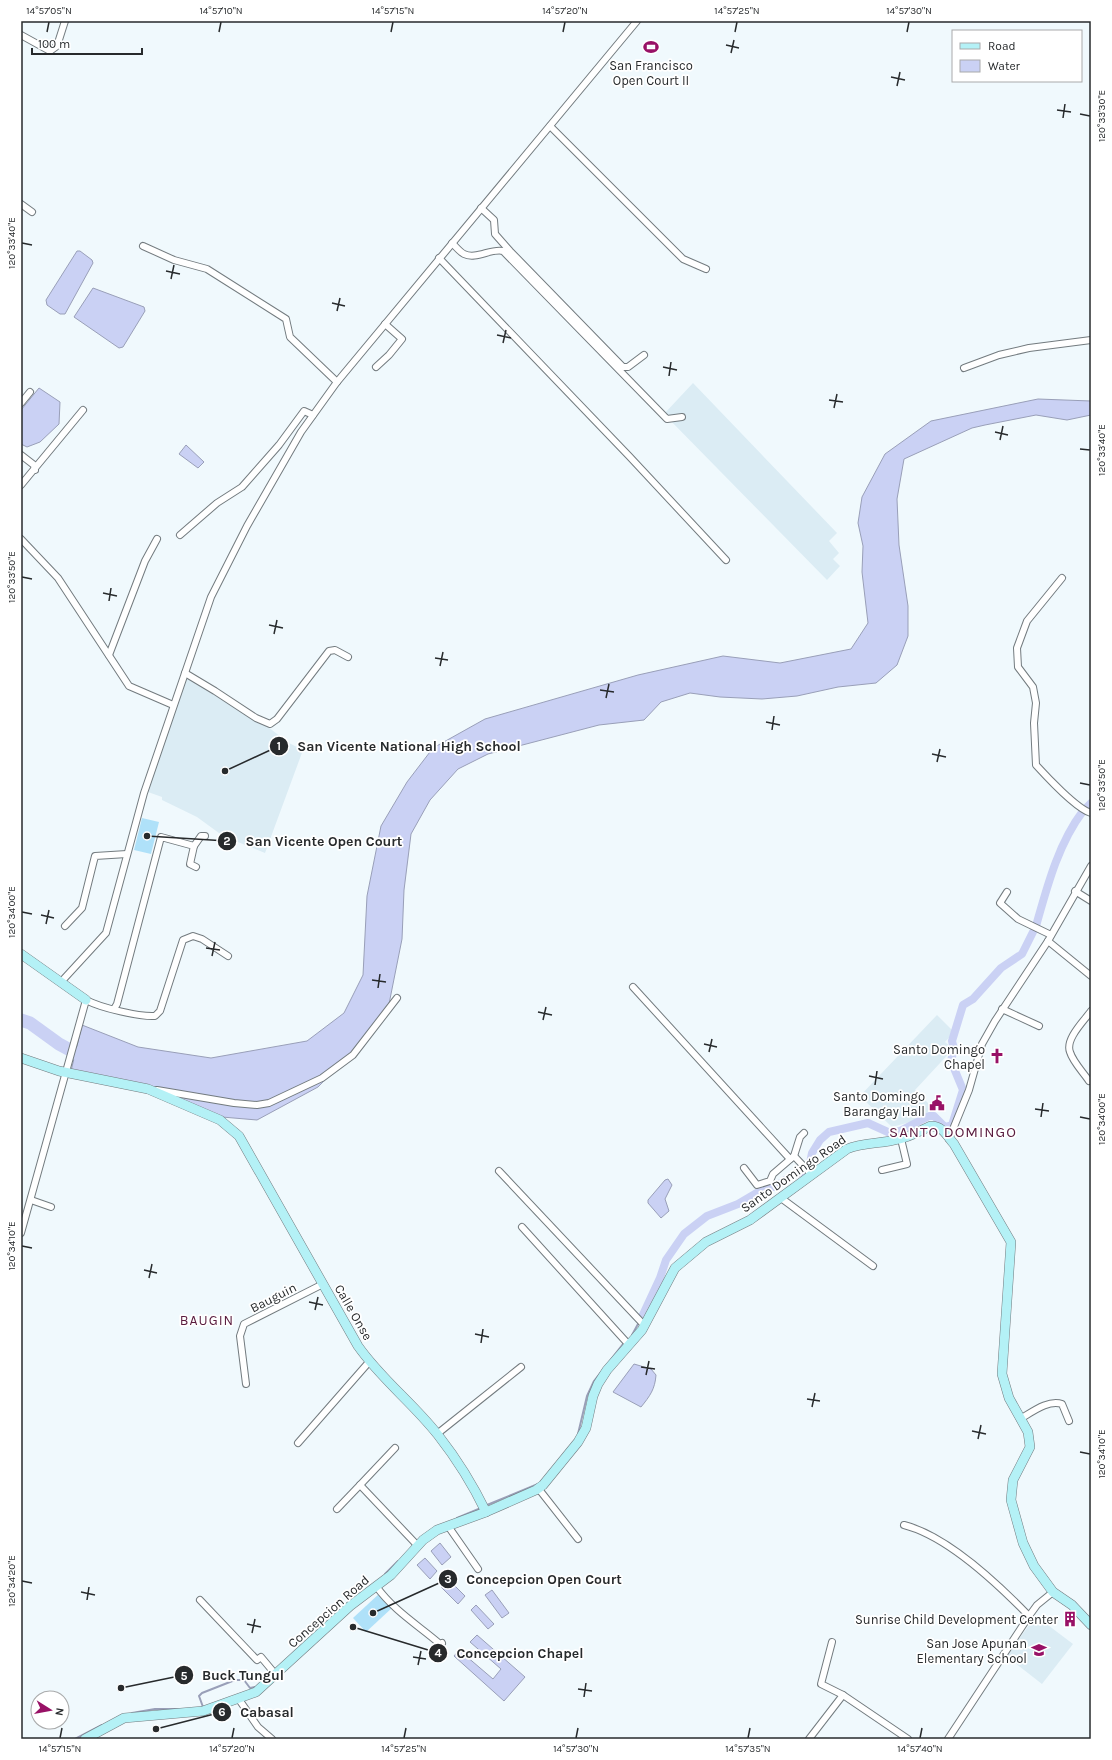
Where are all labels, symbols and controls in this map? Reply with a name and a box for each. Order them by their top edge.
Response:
text: 14°57'05"N [26,5,72,17]
text: 14°57'10"N [199,5,243,17]
text: 14°57'15"N [372,5,414,17]
text: 14°57'20"N [542,5,588,17]
text: 14°57'25"N [714,5,760,17]
text: 14°57'30"N [886,5,932,17]
scale bar [32,30,142,56]
legend [952,30,1082,82]
text: 100 m [38,37,70,51]
sports icon: San Francisco Open Court II [642,38,660,56]
text: Road [988,39,1016,53]
place label: San Francisco Open Court II [609,58,693,88]
text: Water [988,59,1021,73]
text: 120°33'30"E [1096,90,1108,142]
text: 120°33'40"E [6,217,18,269]
text: 120°33'40"E [1096,424,1108,476]
text: 120°33'50"E [6,551,18,603]
callout: San Vicente National High School [269,733,528,759]
text: San Vicente National High School [297,738,521,755]
text: 1 [277,739,281,753]
text: 120°33'50"E [1096,759,1108,811]
callout: San Vicente Open Court [217,828,410,854]
text: San Vicente Open Court [246,833,403,850]
text: 2 [223,834,231,848]
text: 120°34'00"E [6,886,18,938]
place label: Santo Domingo Chapel [893,1042,985,1072]
church icon: Santo Domingo Chapel [988,1047,1006,1065]
place label: Santo Domingo Barangay Hall [833,1089,925,1119]
text: 120°34'00"E [1096,1093,1108,1145]
public building icon: Santo Domingo Barangay Hall [928,1094,946,1112]
district label: SANTO DOMINGO [889,1123,1017,1141]
street label: Santo Domingo Road [738,1131,849,1215]
text: 120°34'10"E [6,1221,18,1271]
street label: Bauguin [248,1279,299,1315]
street label: Calle Onse [332,1282,376,1343]
district label: BAUGIN [180,1312,234,1329]
text: 120°34'10"E [1096,1429,1108,1479]
text: 120°34'20"E [6,1555,18,1607]
callout: Concepcion Open Court [438,1566,629,1592]
text: Concepcion Open Court [466,1571,622,1588]
street label: Concepcion Road [285,1572,372,1651]
text: 3 [444,1572,452,1586]
building icon: Sunrise Child Development Center [1061,1610,1079,1628]
place label: Sunrise Child Development Center [855,1612,1058,1627]
place label: San Jose Apunan Elementary School [917,1636,1027,1666]
callout: Concepcion Chapel [428,1640,591,1666]
school or university icon: San Jose Apunan Elementary School [1030,1641,1048,1659]
text: Concepcion Chapel [456,1645,584,1662]
text: 4 [434,1646,442,1660]
callout: Buck Tungul [174,1662,292,1688]
text: Buck Tungul [202,1667,284,1684]
text: 5 [181,1669,188,1683]
north arrow [30,1690,70,1730]
callout: Cabasal [212,1699,302,1725]
text: Cabasal [240,1704,294,1721]
text: 6 [218,1705,226,1719]
text: N [52,1707,66,1717]
text: 14°57'15"N [39,1743,81,1755]
text: 14°57'20"N [209,1743,255,1755]
text: 14°57'25"N [381,1743,427,1755]
text: 14°57'30"N [553,1743,599,1755]
text: 14°57'35"N [725,1743,771,1755]
text: 14°57'40"N [897,1743,943,1755]

